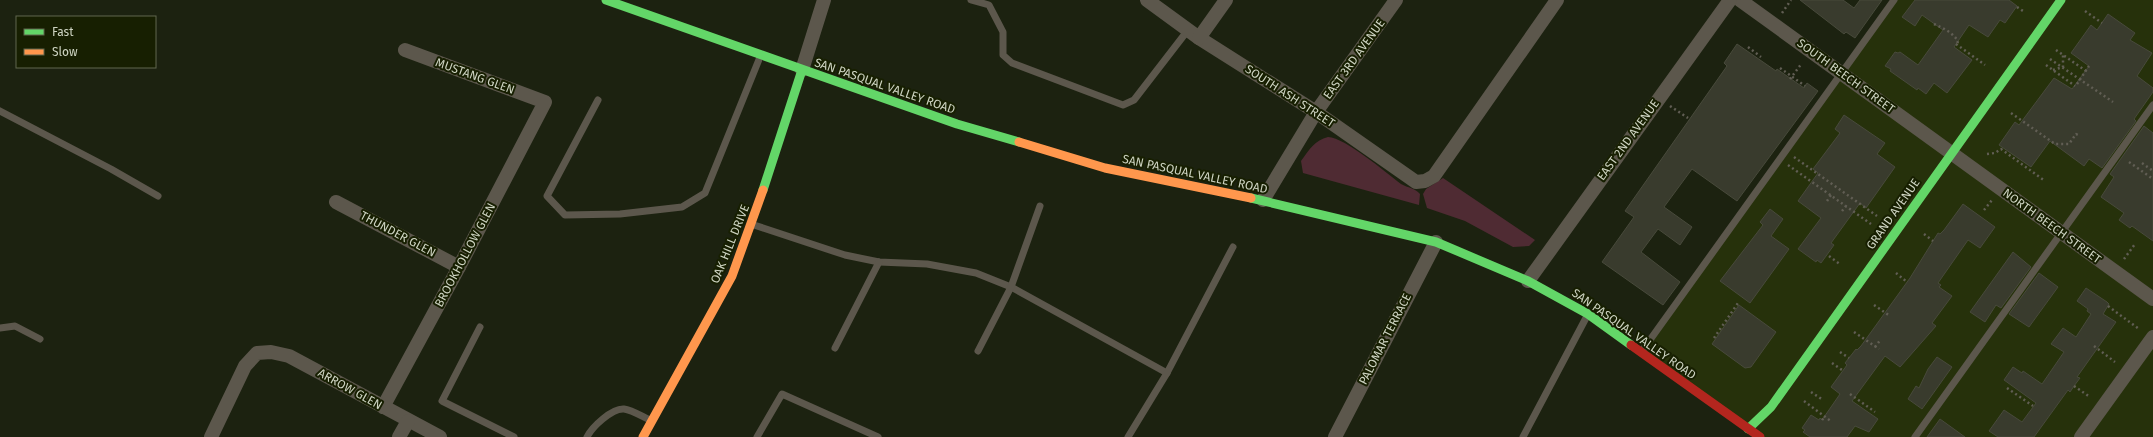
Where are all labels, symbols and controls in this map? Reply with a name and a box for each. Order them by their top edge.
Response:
legend [16,16,156,68]
street label: EAST 3RD AVENUE [1320,16,1388,102]
text: Fast [52,25,74,39]
street label: SOUTH BEECH STREET [1794,36,1898,117]
text: Slow [52,45,78,59]
street label: MUSTANG GLEN [434,55,516,97]
street label: SAN PASQUAL VALLEY ROAD [813,55,957,117]
street label: SOUTH ASH STREET [1243,62,1338,131]
street label: EAST 2ND AVENUE [1594,97,1662,183]
street label: SAN PASQUAL VALLEY ROAD [1121,152,1269,196]
street label: GRAND AVENUE [1863,176,1923,252]
street label: NORTH BEECH STREET [2000,186,2104,267]
street label: BROOKHOLLOW GLEN [432,201,498,309]
street label: OAK HILL DRIVE [708,203,752,285]
street label: THUNDER GLEN [358,208,438,260]
street label: SAN PASQUAL VALLEY ROAD [1569,286,1699,382]
street label: PALOMAR TERRACE [1356,291,1414,387]
street label: ARROW GLEN [316,366,384,412]

